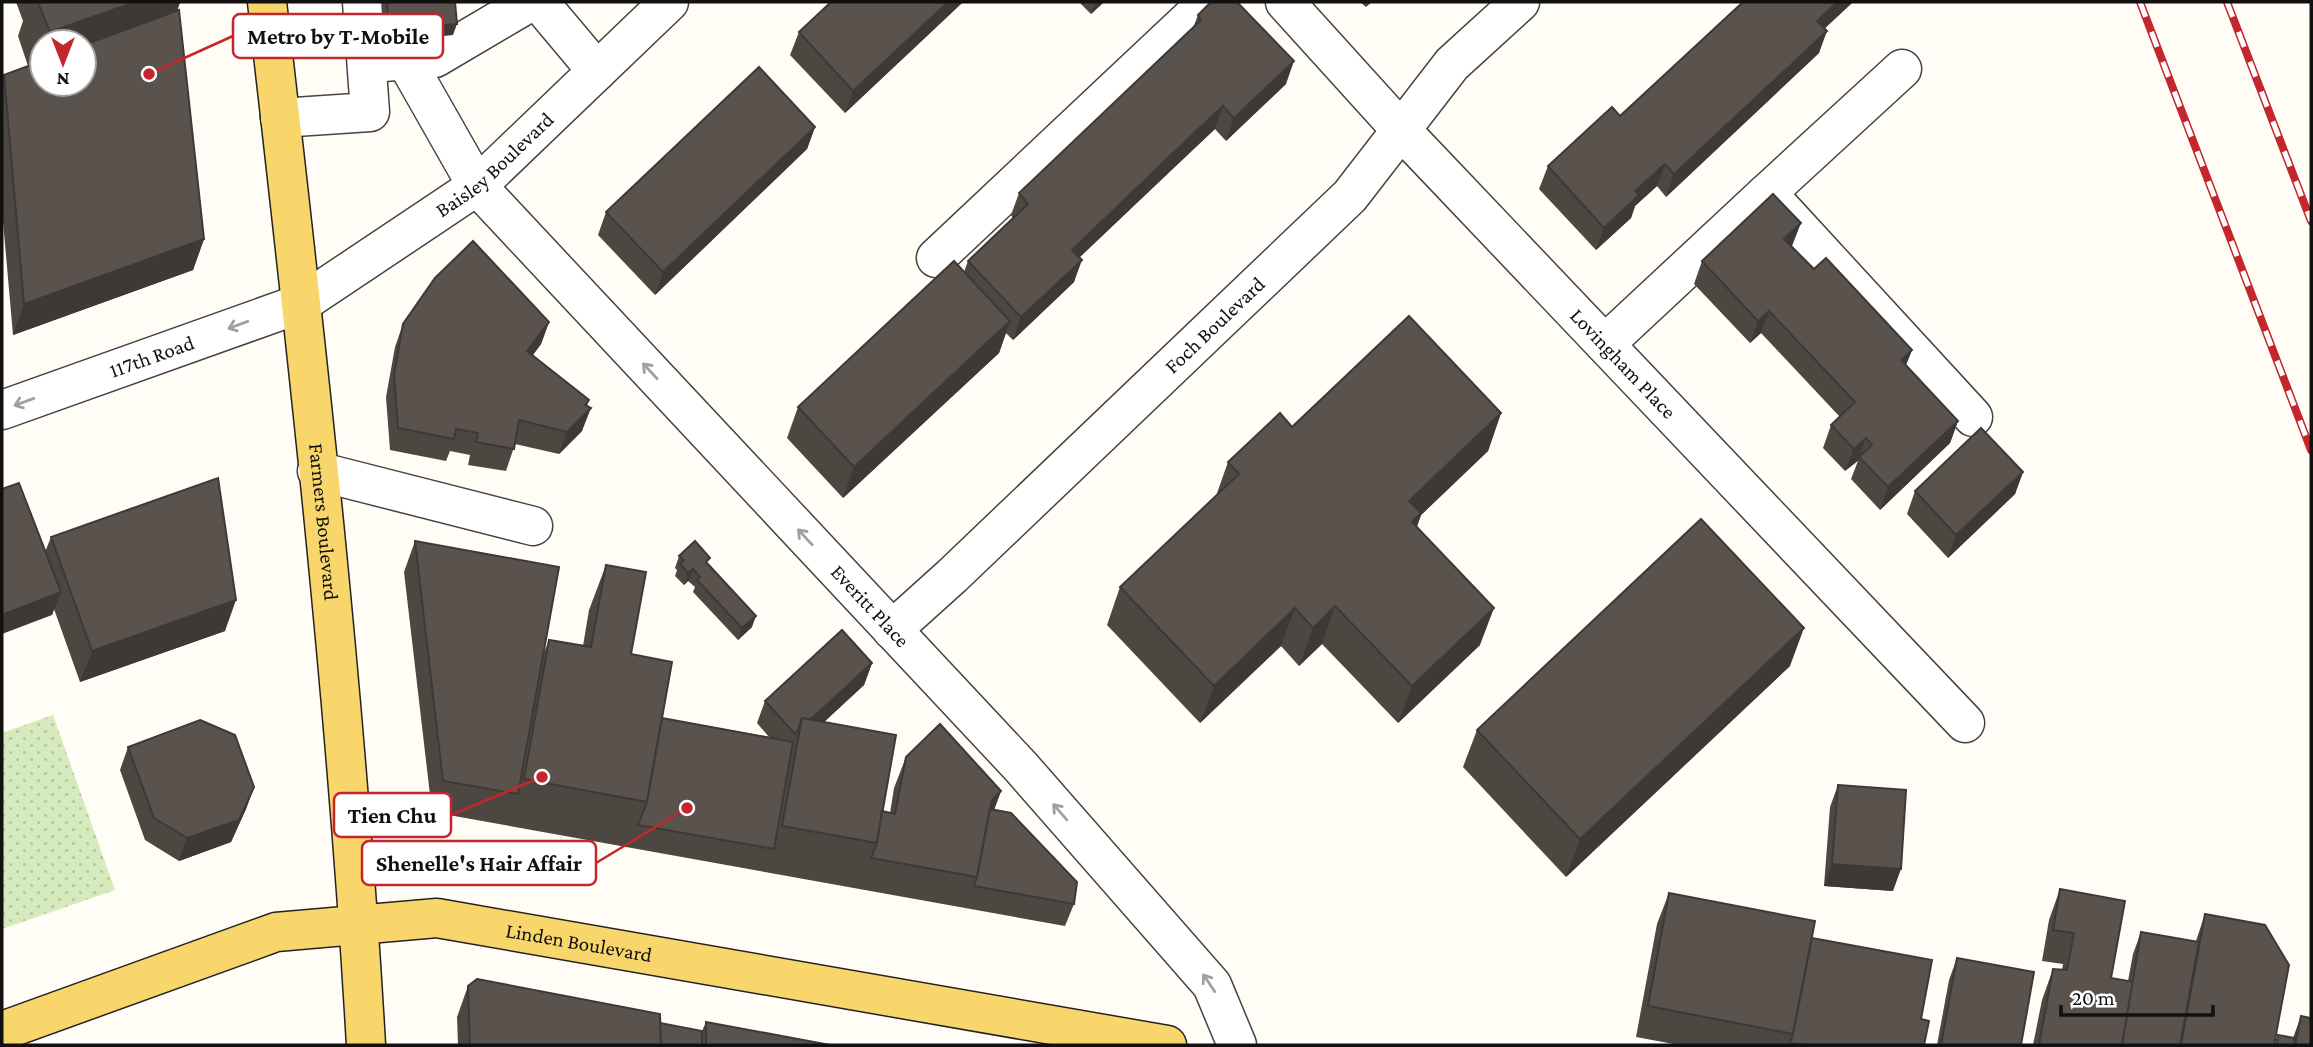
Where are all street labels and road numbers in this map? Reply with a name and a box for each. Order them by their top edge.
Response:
street label: Baisley Boulevard [431,107,558,222]
street label: Foch Boulevard [1160,272,1270,378]
street label: Lovingham Place [1565,303,1681,424]
street label: 117th Road [106,330,197,383]
street label: Farmers Boulevard [304,442,343,602]
street label: Everitt Place [826,560,915,652]
street label: Linden Boulevard [504,918,654,967]

